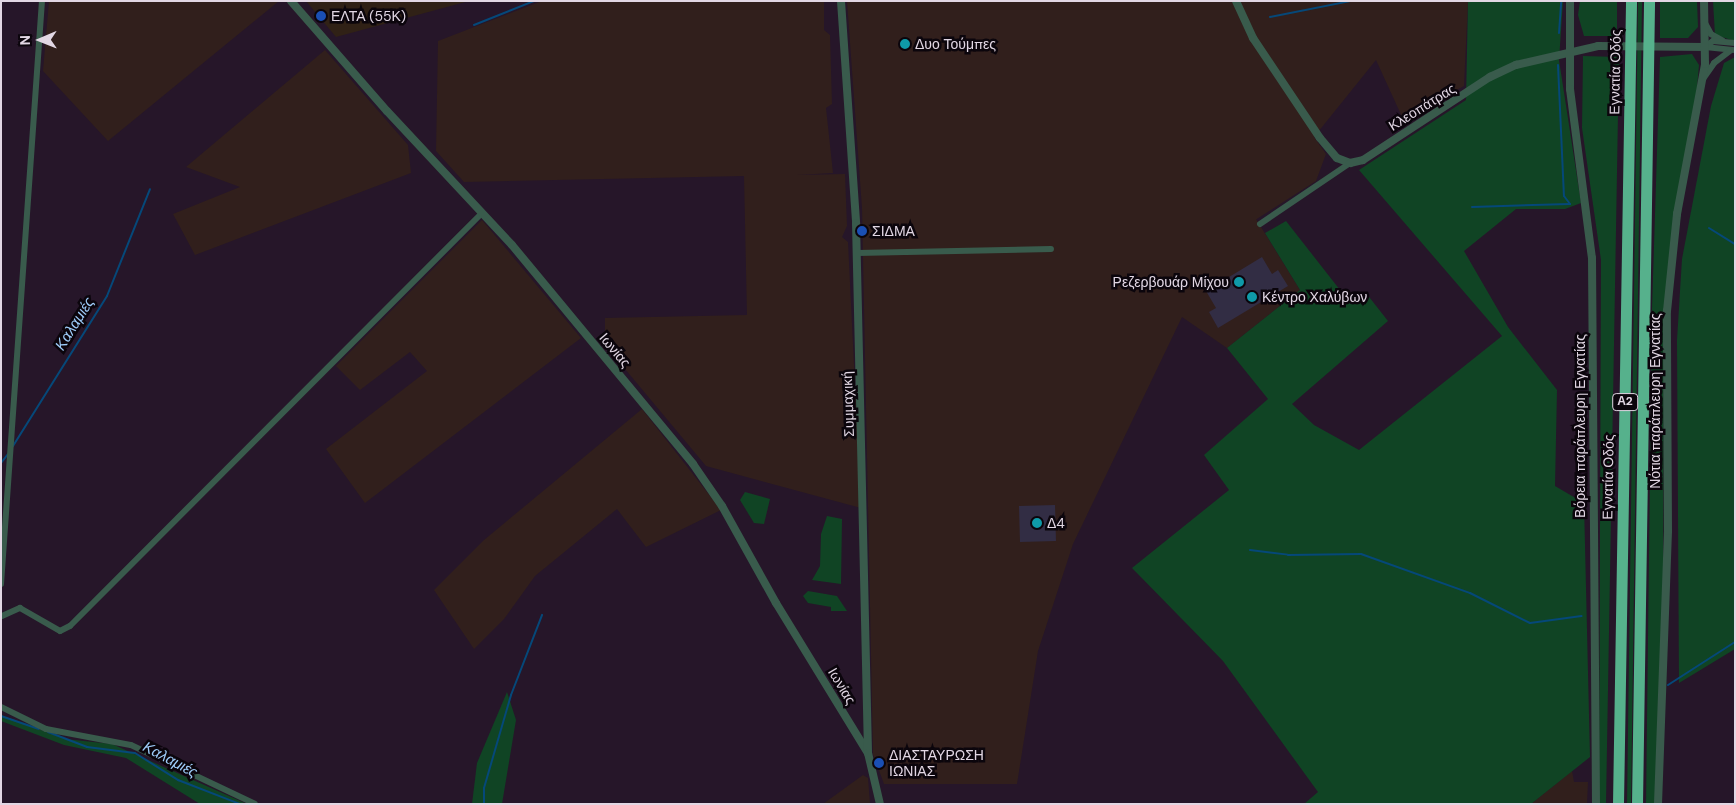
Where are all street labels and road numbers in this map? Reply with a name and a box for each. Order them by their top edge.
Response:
street label: Εγνατία Οδός [1606,29,1624,115]
street label: Κλεοπάτρας [1385,80,1459,134]
street label: Νότια παράπλευρη Εγνατίας [1647,313,1663,489]
street label: Ιωνίας [596,329,634,371]
street label: Βόρεια παράπλευρη Εγνατίας [1572,334,1588,518]
street label: Συμμαχική [838,371,858,437]
road number: Α2 [1611,392,1639,412]
street label: Εγνατία Οδός [1599,434,1617,520]
street label: Ιωνίας [825,665,859,707]

